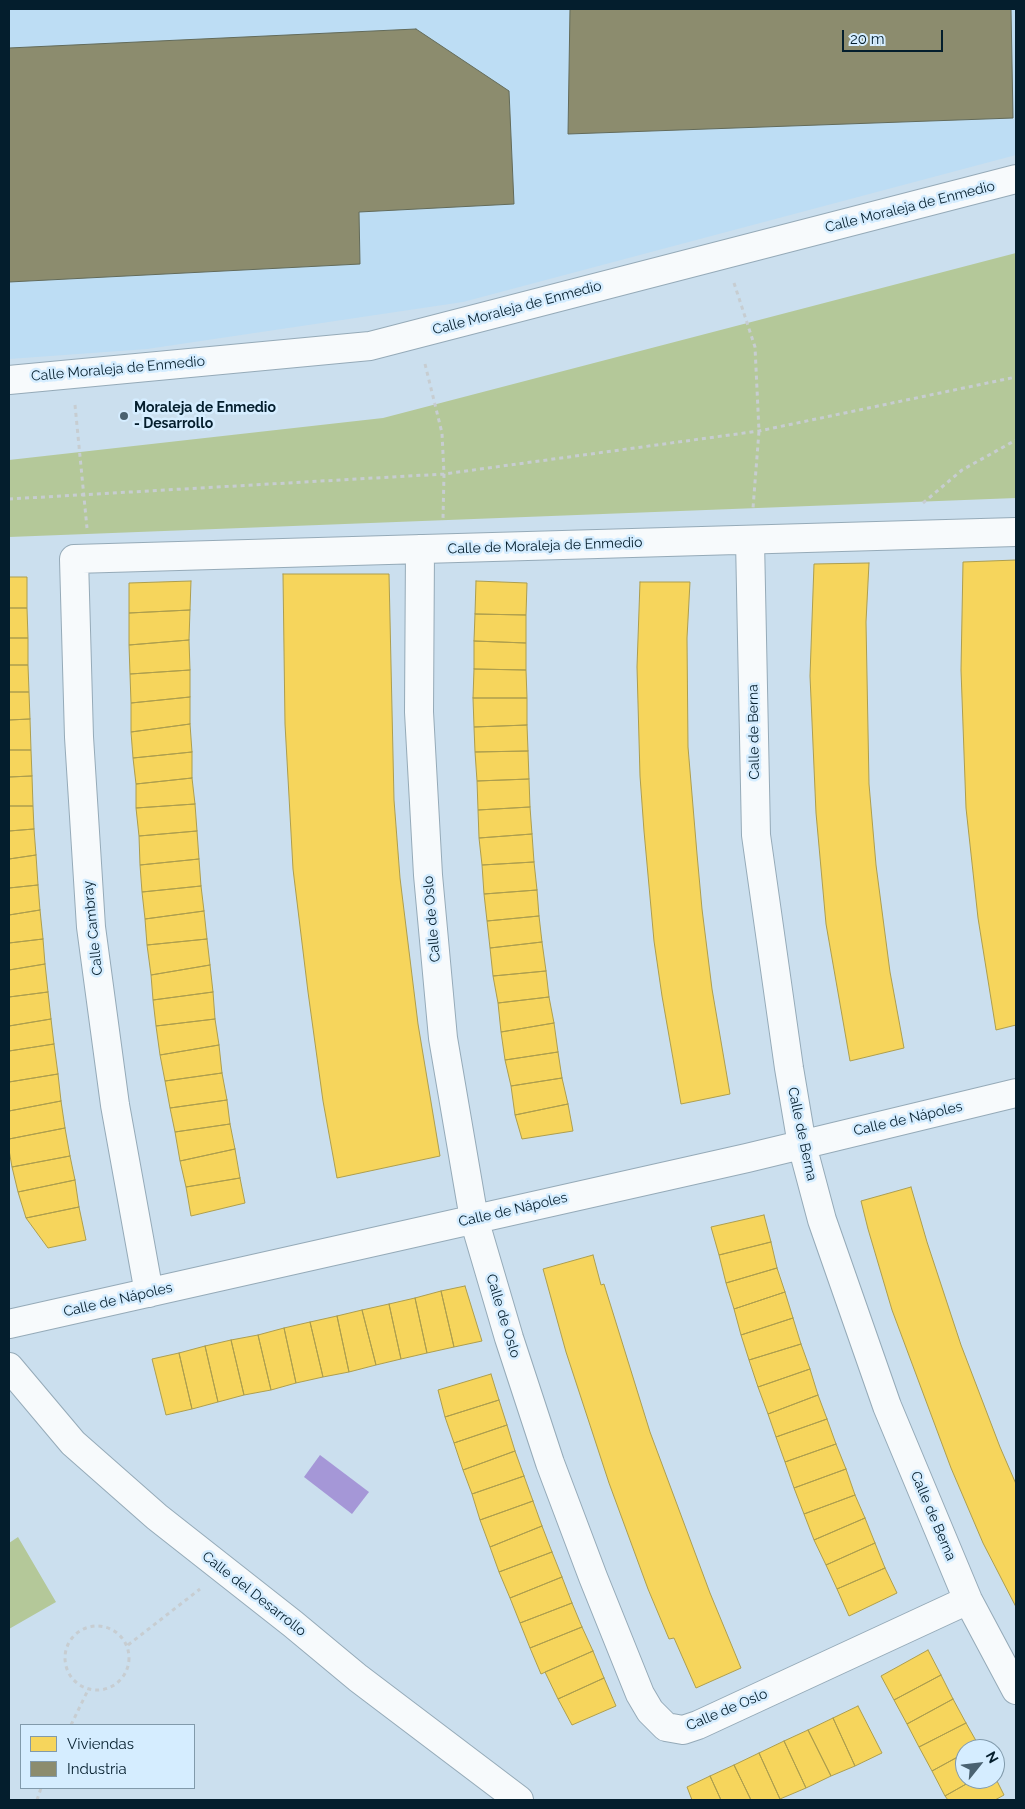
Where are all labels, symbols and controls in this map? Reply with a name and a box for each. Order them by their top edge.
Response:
scale bar [845,20,946,52]
text: 20 m [850,30,885,48]
street label: Calle Moraleja de Enmedio [823,178,997,236]
street label: Calle Moraleja de Enmedio [431,277,603,339]
street label: Calle Moraleja de Enmedio [30,353,206,385]
place label: Moraleja de Enmedio - Desarrollo [134,400,276,432]
marker: Moraleja de Enmedio - Desarrollo [118,410,130,422]
street label: Calle de Moraleja de Enmedio [447,534,643,558]
street label: Calle de Berna [745,684,763,780]
street label: Calle de Oslo [420,875,444,963]
street label: Calle Cambray [80,880,106,976]
street label: Calle de Berna [784,1086,820,1182]
street label: Calle de Nápoles [852,1098,964,1140]
street label: Calle de Nápoles [457,1189,569,1231]
street label: Calle de Oslo [482,1272,524,1360]
street label: Calle de Nápoles [62,1279,174,1321]
street label: Calle de Berna [907,1469,959,1563]
street label: Calle del Desarrollo [199,1548,309,1640]
street label: Calle de Oslo [684,1685,770,1735]
legend [20,1724,195,1789]
text: Viviendas [67,1735,134,1753]
north arrow [955,1739,1005,1789]
text: N [983,1749,1002,1766]
text: Industria [67,1760,127,1778]

